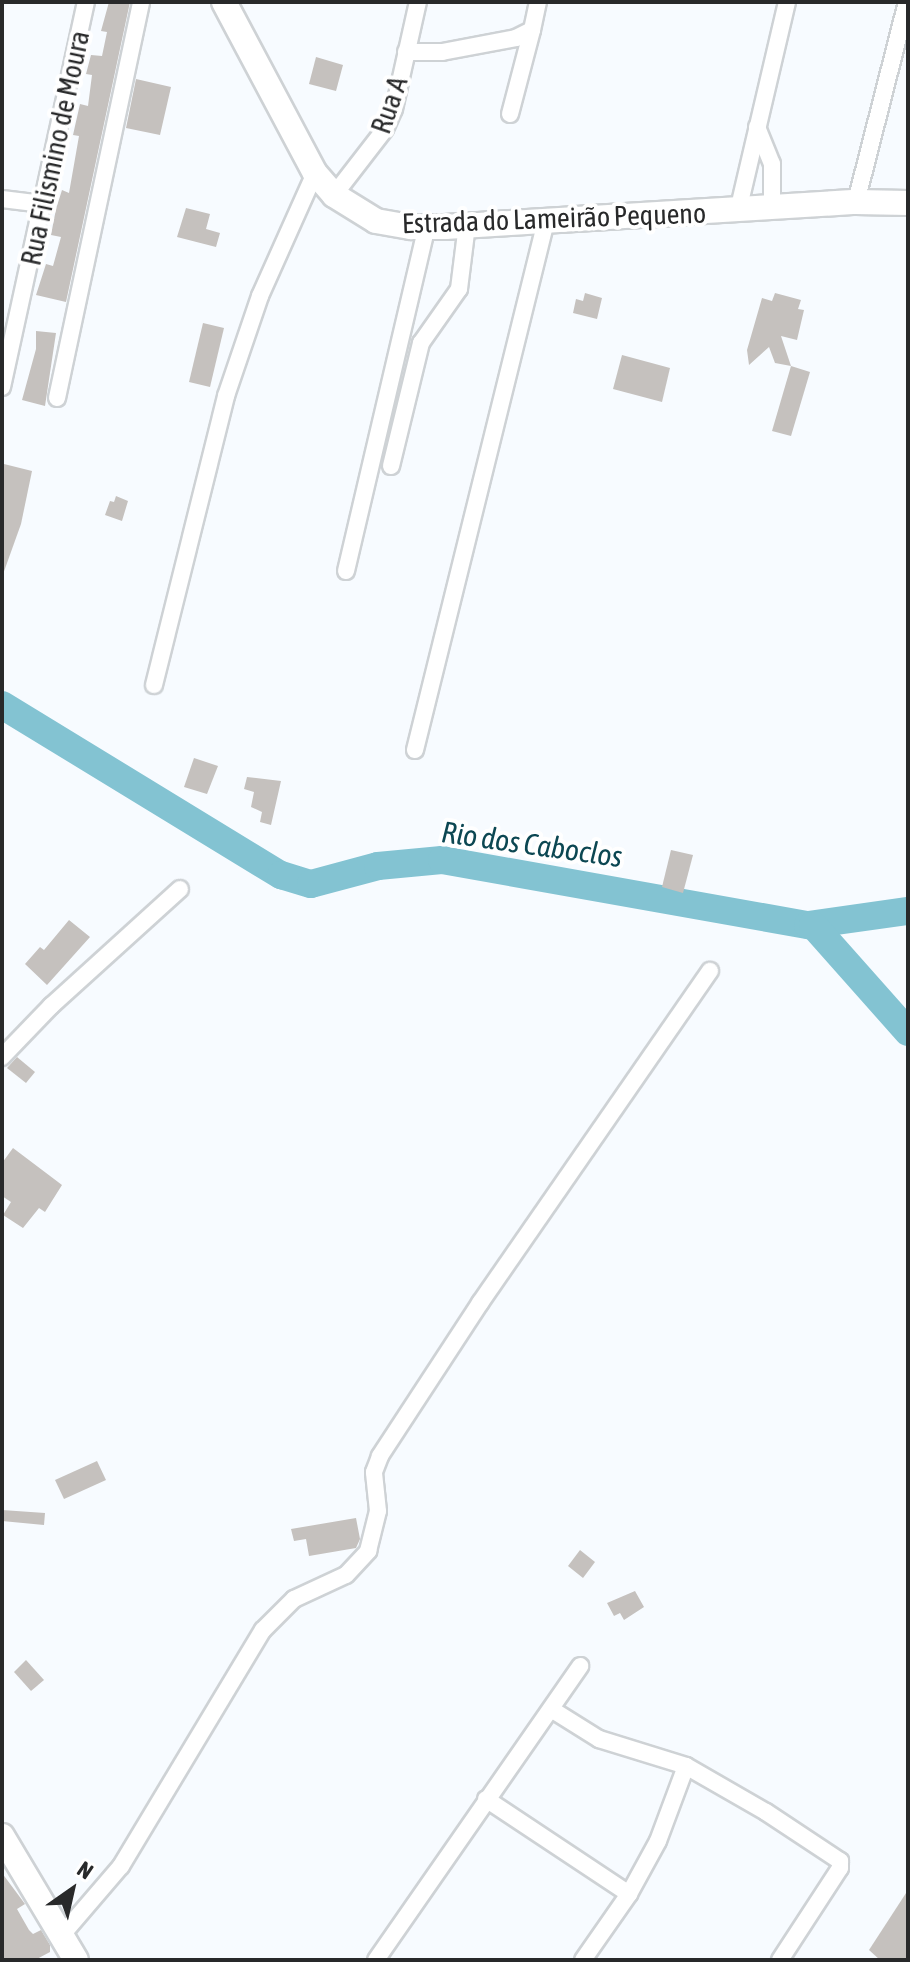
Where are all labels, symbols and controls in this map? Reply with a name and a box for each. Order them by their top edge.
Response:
street label: Rua Filismino de Moura [14,28,96,268]
street label: Rua A [364,72,414,138]
street label: Estrada do Lameirão Pequeno [401,196,707,240]
water label: Rio dos Caboclos [439,813,625,875]
north arrow [32,1850,112,1930]
text: N [73,1856,98,1885]

